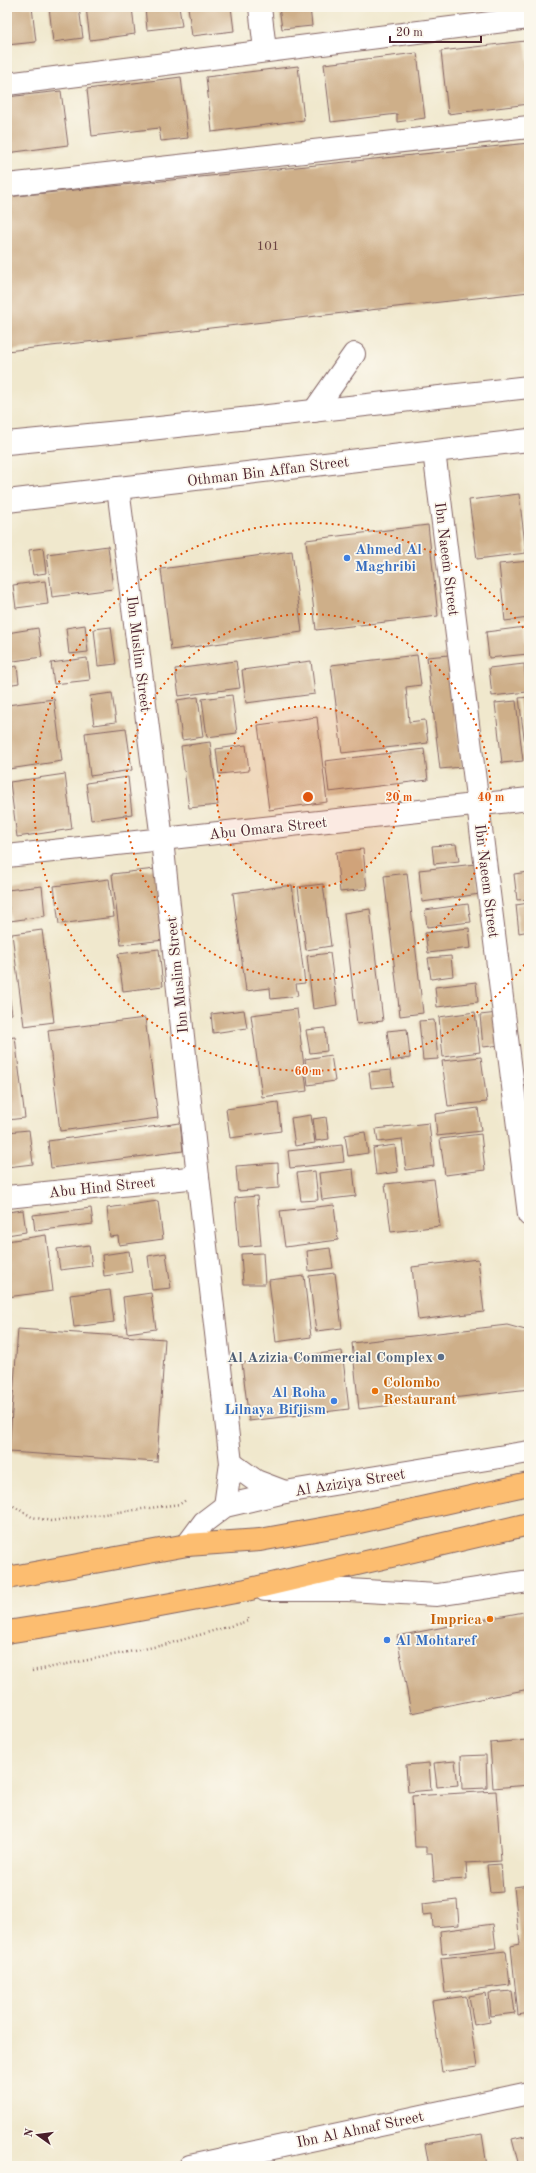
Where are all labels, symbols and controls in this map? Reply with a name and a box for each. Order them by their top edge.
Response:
scale bar [390,18,481,44]
text: 20 m [396,27,423,39]
house number: 101 [257,240,279,253]
street label: Othman Bin Affan Street [186,455,350,490]
street label: Ibn Naeem Street [431,501,460,617]
place label: Ahmed Al Maghribi [355,543,422,575]
marker: Ahmed Al Maghribi [342,553,352,563]
street label: Ibn Muslim Street [123,595,152,713]
centre of rings [301,790,315,804]
text: 20 m [386,792,413,804]
text: 40 m [478,792,505,804]
street label: Abu Omara Street [208,816,328,843]
street label: Ibn Naeem Street [471,823,500,939]
street label: Ibn Muslim Street [165,916,192,1034]
text: 60 m [295,1066,322,1078]
street label: Abu Hind Street [48,1175,156,1202]
place label: Al Azizia Commercial Complex [227,1351,433,1366]
marker: Al Azizia Commercial Complex [436,1352,446,1362]
place label: Colombo Restaurant [383,1376,457,1408]
place label: Al Roha Lilnaya Bifjism [224,1386,326,1418]
marker: Colombo Restaurant [370,1386,380,1396]
marker: Al Roha Lilnaya Bifjism [329,1396,339,1406]
street label: Al Aziziya Street [294,1467,406,1500]
place label: Imprica [430,1613,482,1628]
marker: Imprica [485,1614,495,1624]
place label: Al Mohtaref [395,1634,478,1649]
marker: Al Mohtaref [382,1635,392,1645]
street label: Ibn Al Ahnaf Street [295,2110,425,2151]
north arrow [18,2115,58,2155]
text: N [23,2127,36,2138]

